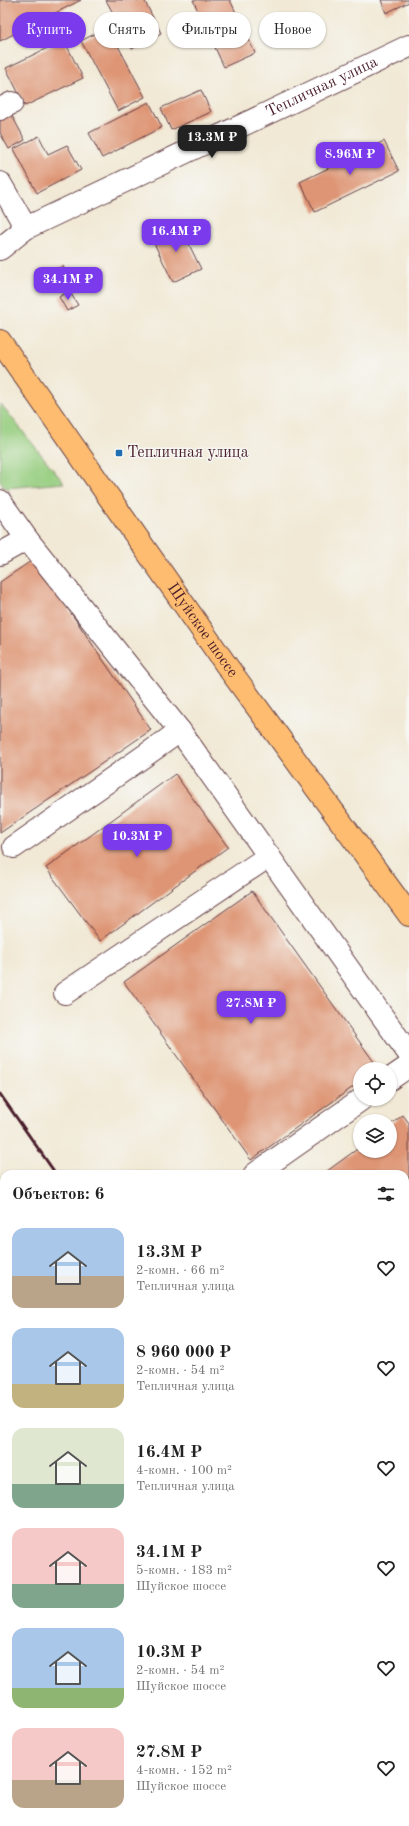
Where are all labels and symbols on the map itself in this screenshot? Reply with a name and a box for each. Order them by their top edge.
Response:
street label: Тепличная улица [263,54,380,121]
pin: 13.3M ₽ [175,125,249,159]
pin: 8.96M ₽ [313,142,387,176]
pin: 16.4M ₽ [139,219,213,253]
pin: 34.1M ₽ [31,267,105,301]
place label: Тепличная улица [127,445,249,461]
marker: Тепличная улица [114,448,124,458]
street label: Шуйское шоссе [164,580,240,681]
pin: 10.3M ₽ [100,824,174,858]
pin: 27.8M ₽ [214,991,288,1025]

